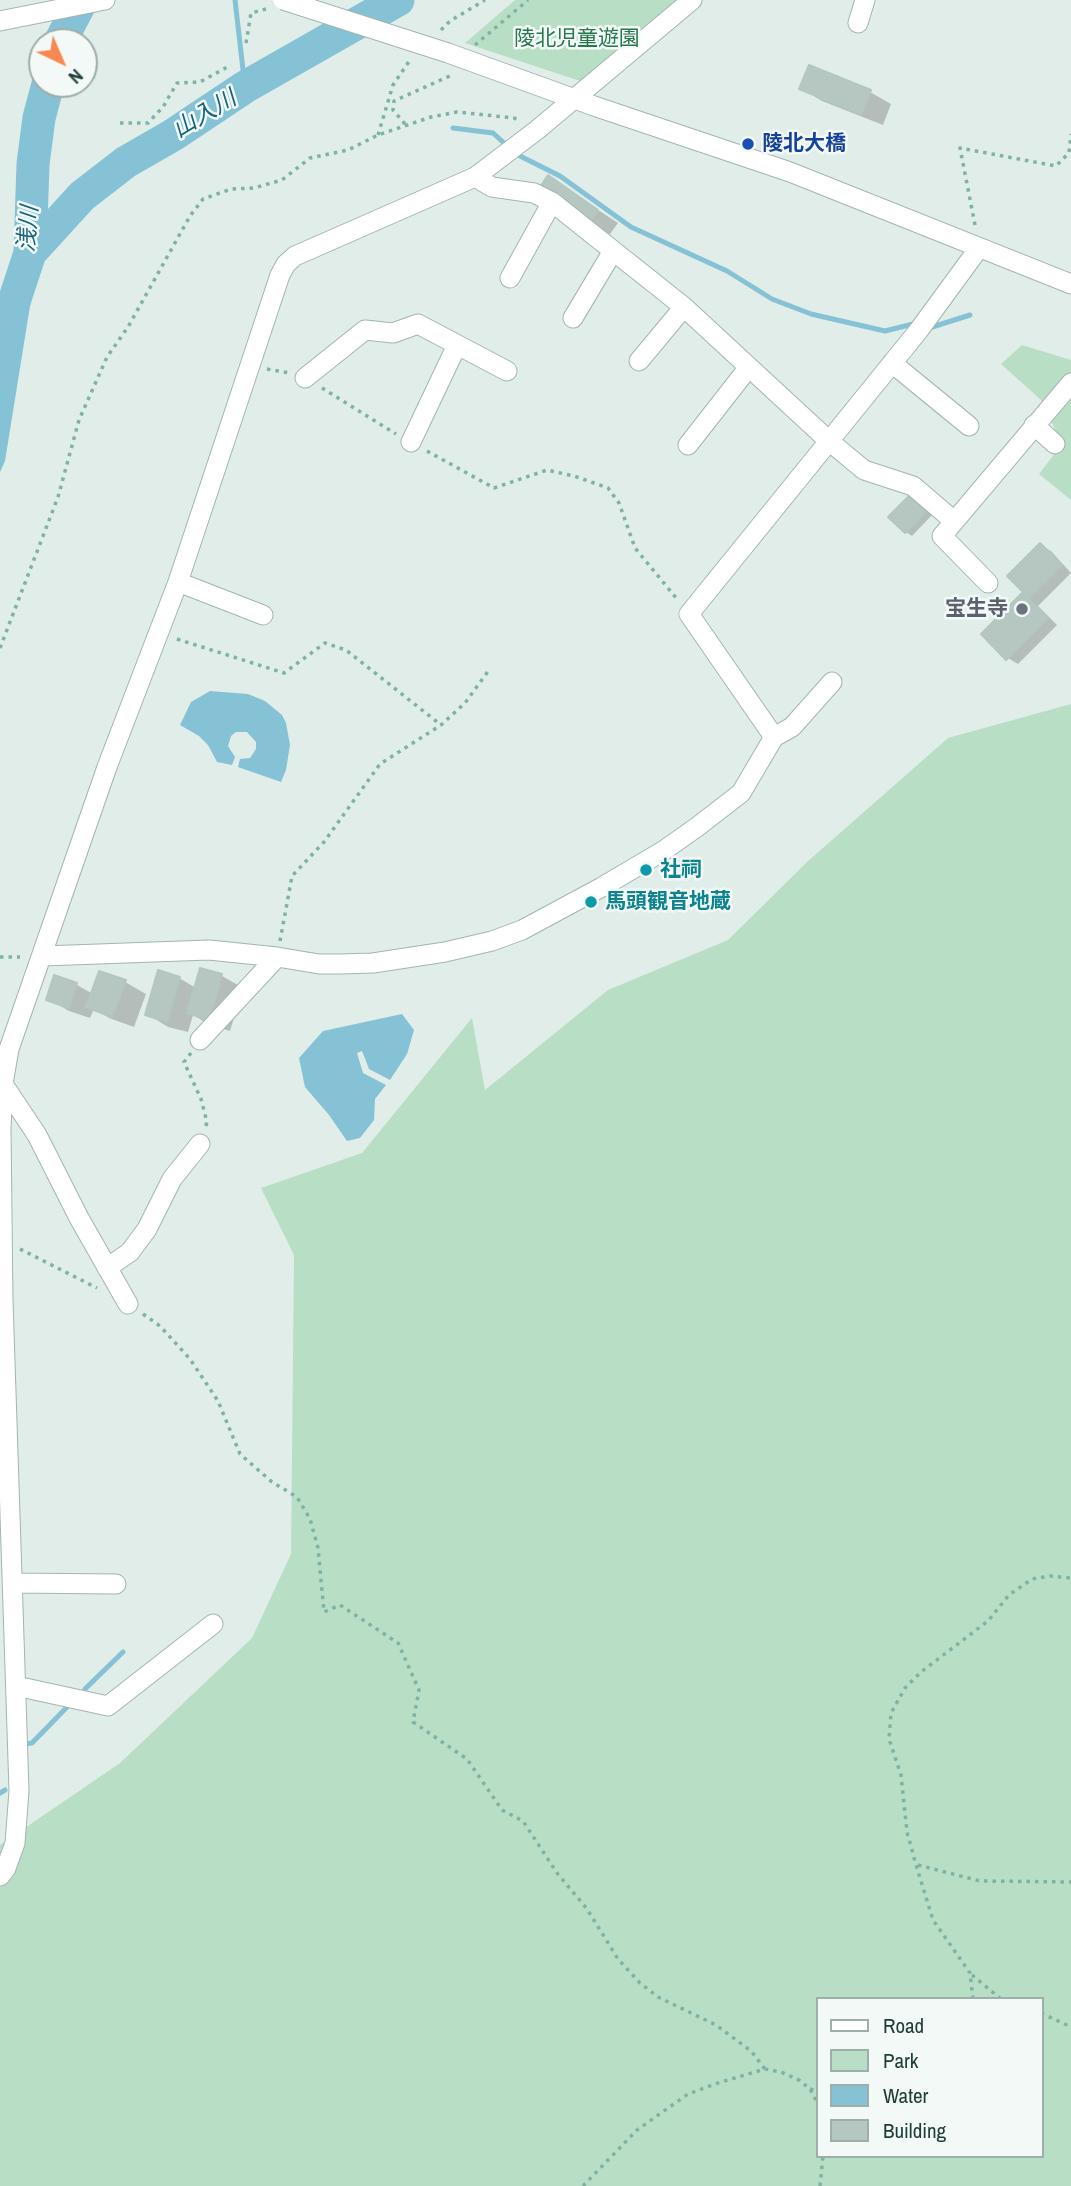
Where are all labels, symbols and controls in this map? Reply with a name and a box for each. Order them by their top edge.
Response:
park label: 陵北児童遊園 [514,26,640,52]
north arrow [28,28,98,98]
text: N [63,63,89,90]
water label: 山入川 [168,85,242,145]
place label: 陵北大橋 [762,131,846,157]
marker: 陵北大橋 [740,136,756,152]
water label: 浅川 [13,205,45,253]
place label: 宝生寺 [945,596,1008,622]
marker: 宝生寺 [1014,601,1030,617]
place label: 社祠 [660,857,702,883]
marker: 社祠 [638,862,654,878]
place label: 馬頭観音地蔵 [605,889,731,915]
marker: 馬頭観音地蔵 [583,894,599,910]
legend [816,1997,1043,2158]
text: Road [883,2011,924,2040]
text: Park [883,2046,918,2075]
text: Water [883,2081,928,2110]
text: Building [883,2116,946,2145]

